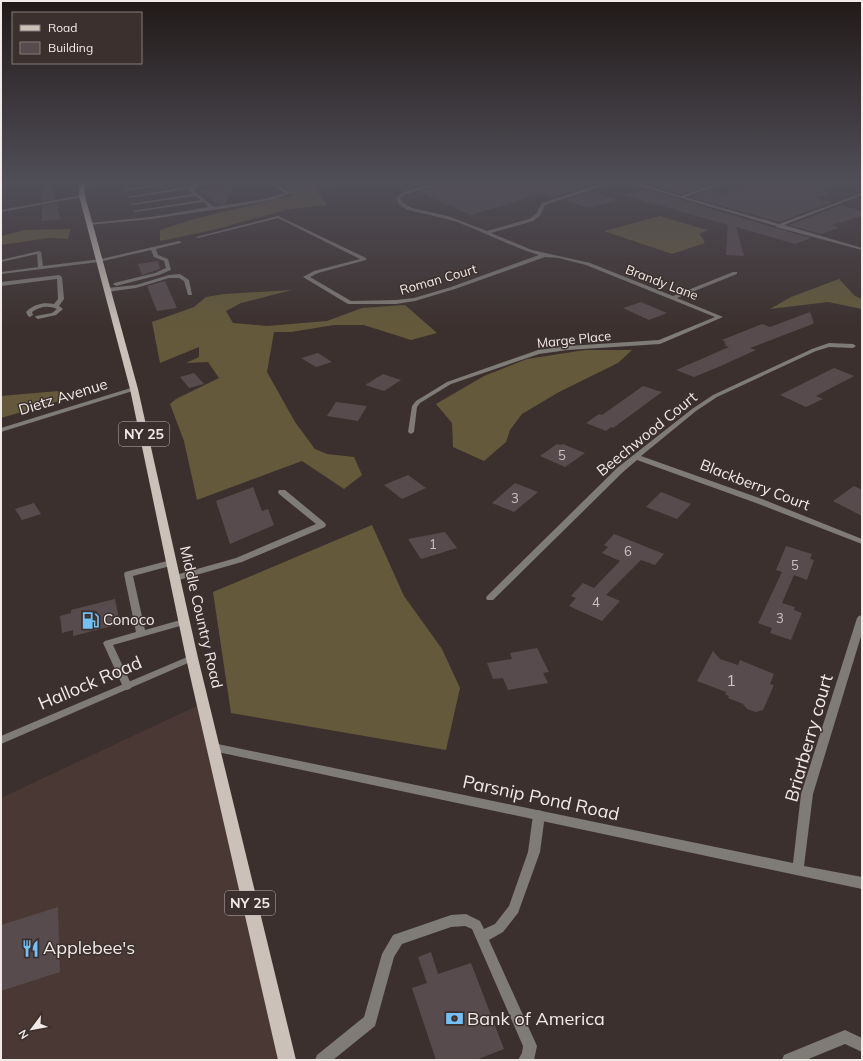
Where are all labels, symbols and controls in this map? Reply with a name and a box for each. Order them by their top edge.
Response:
legend [12,12,142,64]
text: Road [48,20,77,35]
text: Building [48,40,93,55]
street label: Roman Court [398,260,479,298]
street label: Brandy Lane [623,261,701,303]
street label: Marge Place [536,327,612,351]
street label: Dietz Avenue [16,374,110,419]
street label: Beechwood Court [593,387,701,480]
road number: NY 25 [119,422,169,446]
house number: 5 [558,447,566,463]
street label: Blackberry Court [697,455,813,514]
house number: 3 [511,490,519,506]
house number: 1 [429,536,437,552]
house number: 6 [624,543,632,559]
street label: Middle Country Road [176,544,227,690]
house number: 5 [791,557,799,573]
house number: 4 [592,594,600,610]
fuel station icon: Conoco [80,610,100,630]
place label: Conoco [103,610,155,629]
house number: 3 [776,610,784,626]
street label: Hallock Road [34,650,145,715]
house number: 1 [726,670,736,690]
street label: Briarberry court [779,671,838,804]
street label: Parsnip Pond Road [461,770,622,825]
road number: NY 25 [225,891,275,915]
place label: Applebee's [43,936,135,959]
restaurant icon: Applebee's [20,938,40,958]
place label: Bank of America [467,1007,605,1030]
north arrow [12,1009,52,1049]
bank icon: Bank of America [444,1009,464,1029]
text: N [15,1027,32,1042]

